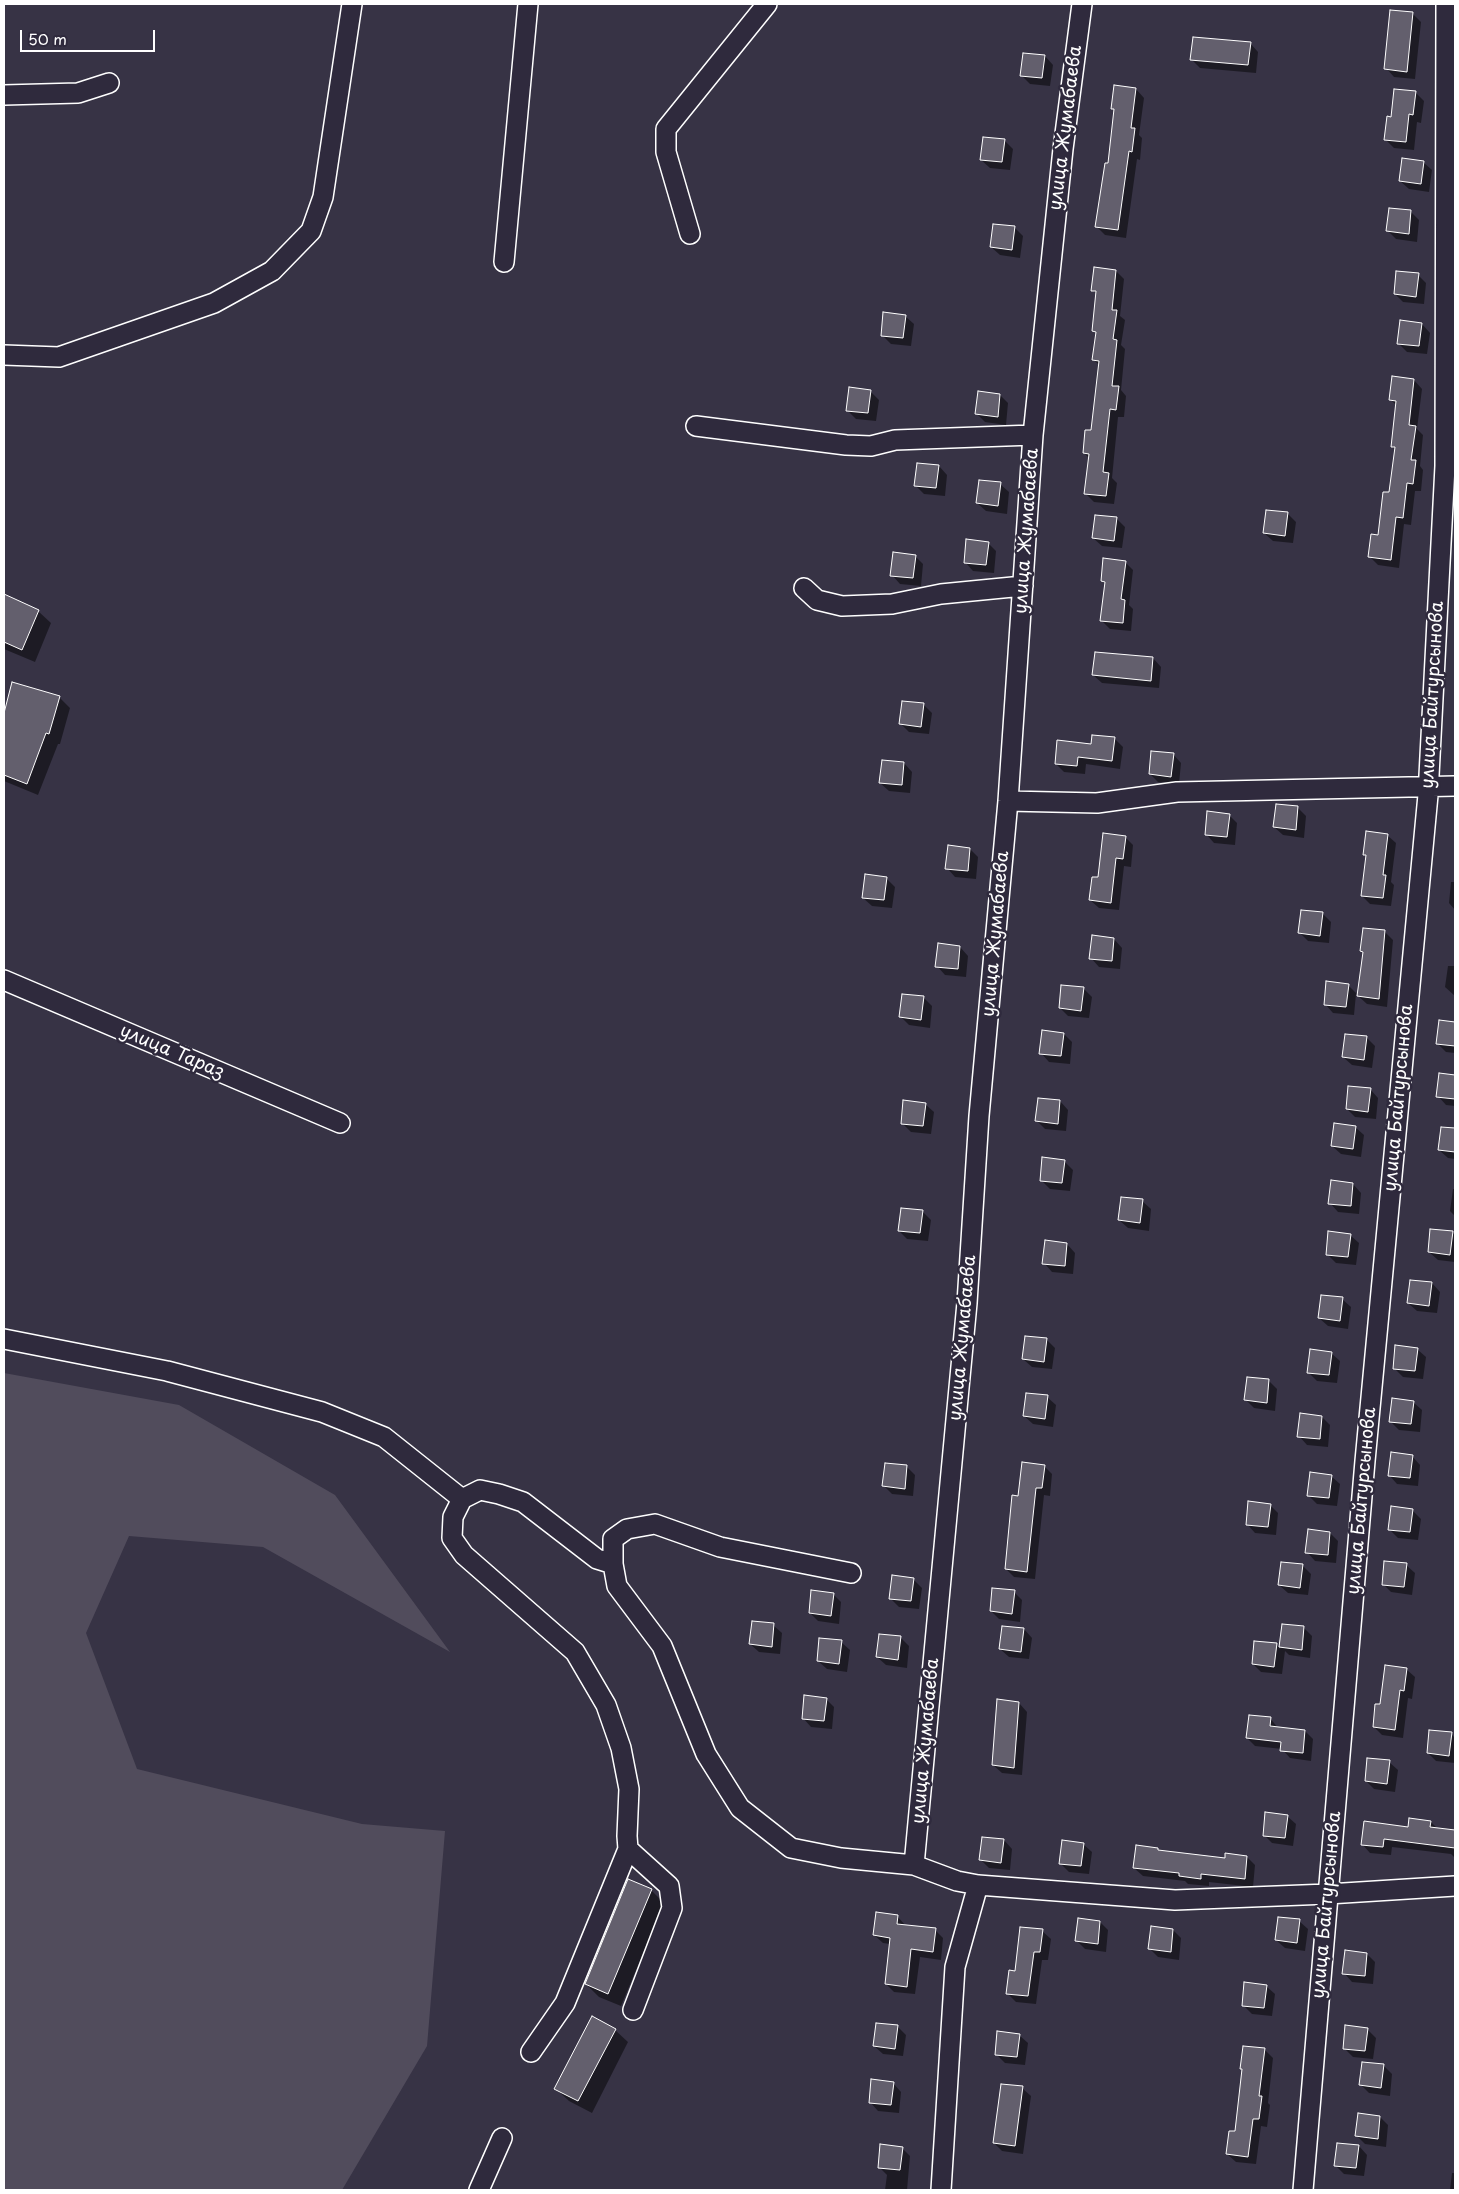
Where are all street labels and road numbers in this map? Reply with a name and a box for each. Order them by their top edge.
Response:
street label: улица Жумабаева [1045,44,1087,212]
street label: улица Жумабаева [1010,447,1044,615]
street label: улица Байтурсынова [1417,601,1449,789]
street label: улица Жумабаева [978,850,1014,1018]
street label: улица Байтурсынова [1380,1004,1418,1192]
street label: улица Тараз [116,1020,228,1084]
street label: улица Жумабаева [945,1254,981,1422]
street label: улица Байтурсынова [1343,1407,1381,1595]
street label: улица Жумабаева [908,1657,944,1825]
street label: улица Байтурсынова [1308,1811,1346,1999]

